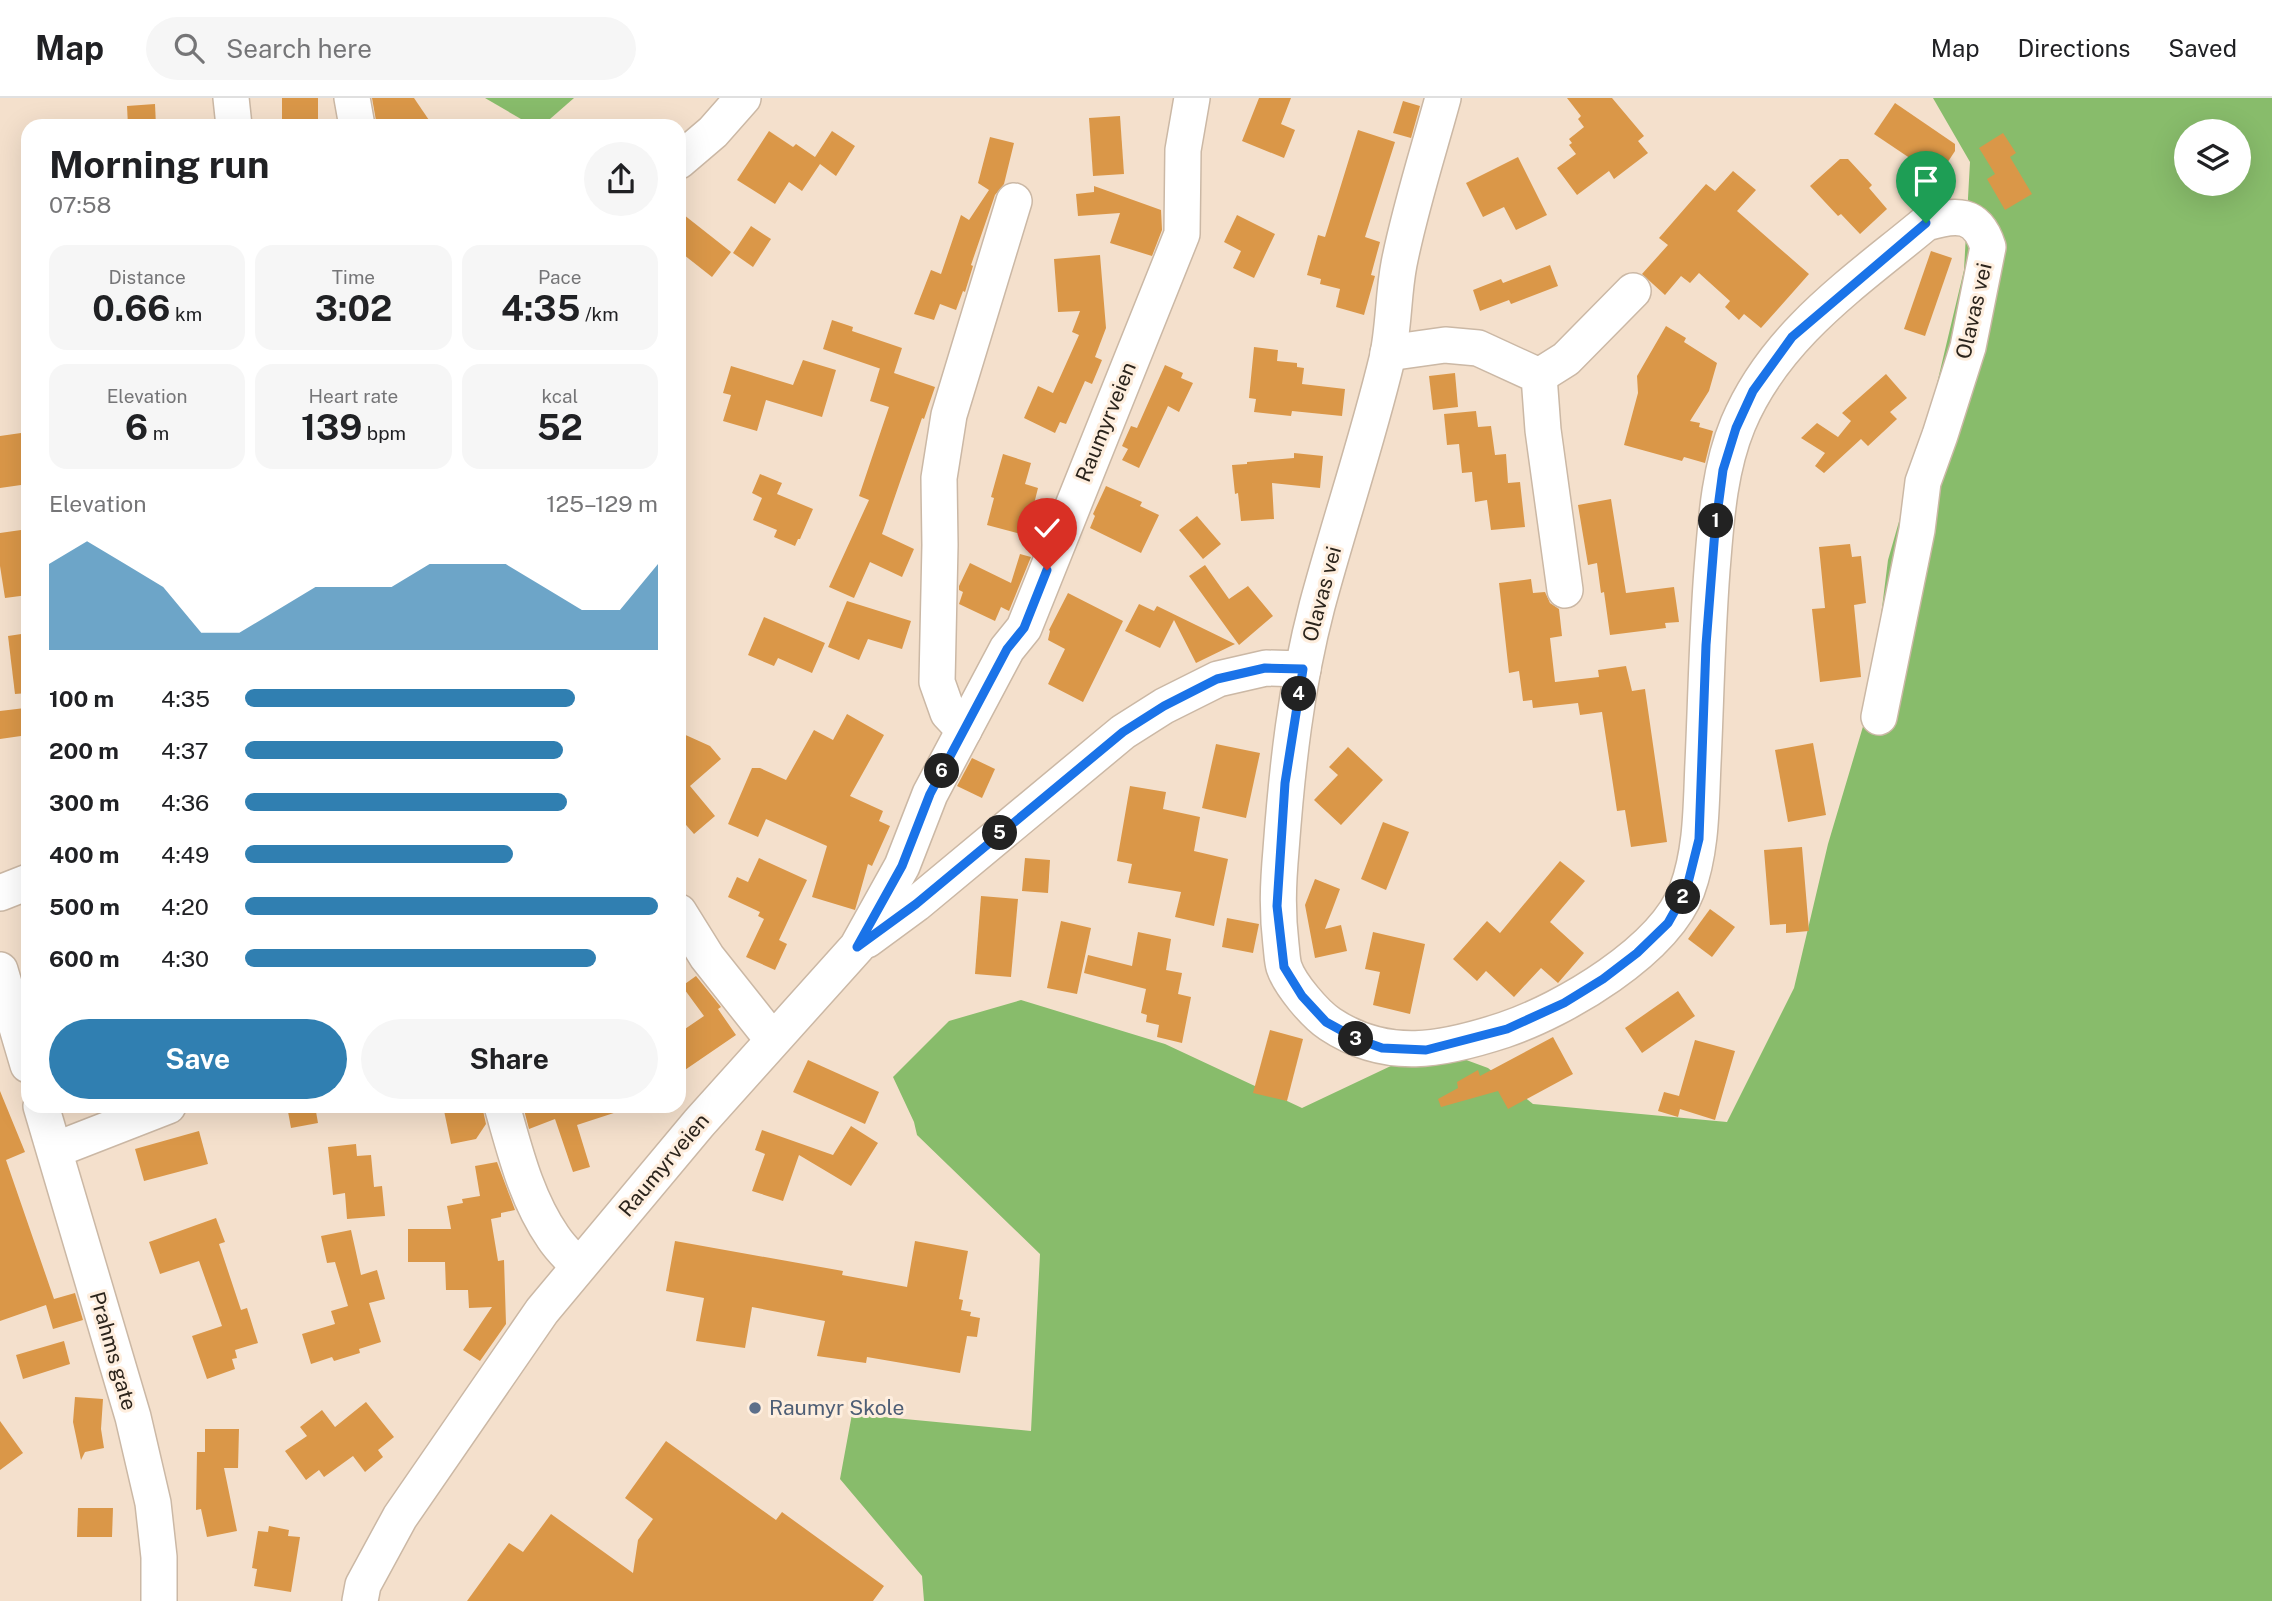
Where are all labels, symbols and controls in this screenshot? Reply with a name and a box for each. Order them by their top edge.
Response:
search box [146,17,636,80]
text: Map [35,29,104,67]
icon: search [170,29,208,67]
text: Search here [226,33,372,64]
text: Map [1931,34,1980,62]
text: Directions [2018,34,2130,62]
text: Saved [2168,34,2237,62]
map controls [2174,119,2251,196]
button: layers [2174,119,2251,196]
text: Morning run [49,142,270,187]
button: share [584,142,658,216]
pin [1896,151,1956,223]
icon: arrive [1907,162,1945,200]
text: 07:58 [49,191,111,218]
street label: Olavas vei [1950,261,1997,361]
text: Distance [109,266,186,288]
text: Time [332,266,375,288]
text: Pace [538,266,582,288]
text: 0.66 [92,288,170,329]
text: 3:02 [315,288,392,329]
text: 4:35 [501,288,580,329]
text: km [170,303,202,325]
text: /km [580,303,619,325]
street label: Raumyrveien [1070,358,1141,485]
text: Elevation [107,385,187,407]
text: Heart rate [309,385,398,407]
text: kcal [541,385,578,407]
text: 6 [125,407,148,448]
text: 139 [301,407,362,448]
text: 52 [537,407,583,448]
text: m [148,422,169,444]
text: bpm [362,422,406,444]
text: Elevation [49,490,147,517]
text: 125–129 m [546,490,658,517]
pin [1017,498,1077,570]
pin: 1 [1698,504,1734,538]
icon: check [1028,509,1066,547]
text: 1 [1711,509,1720,531]
street label: Olavas vei [1297,543,1346,644]
pin: 4 [1282,676,1316,712]
text: 4 [1292,682,1305,704]
text: 100 m [49,685,114,712]
text: 4:35 [161,685,210,712]
text: 200 m [49,737,119,764]
text: 4:37 [161,737,209,764]
pin: 6 [925,754,960,788]
text: 6 [935,759,948,781]
text: 300 m [49,789,120,816]
text: 4:36 [161,789,209,816]
pin: 5 [982,816,1018,850]
text: 5 [993,821,1006,843]
text: 400 m [49,841,119,868]
text: 4:49 [161,841,209,868]
pin: 2 [1666,880,1700,914]
text: 2 [1676,885,1689,907]
text: 500 m [49,893,120,920]
text: 4:20 [161,893,209,920]
text: 600 m [49,945,119,972]
text: 4:30 [161,945,209,972]
button: Save [49,1019,347,1099]
button: Share [361,1019,658,1099]
pin: 3 [1338,1021,1374,1056]
text: 3 [1349,1027,1362,1049]
street label: Raumyrveien [613,1108,714,1221]
street label: Prahms gate [85,1289,142,1413]
place label: Raumyr Skole [769,1395,904,1420]
marker: Raumyr Skole [747,1400,763,1416]

